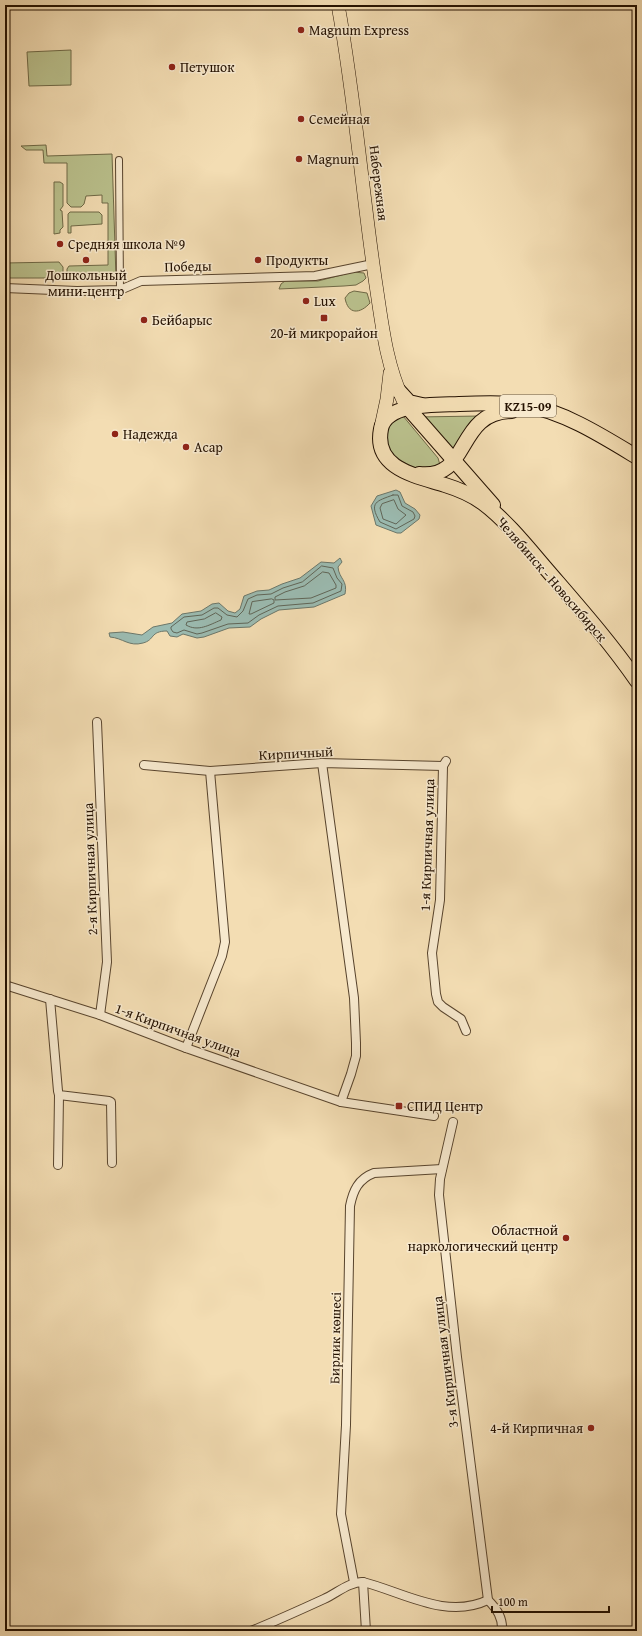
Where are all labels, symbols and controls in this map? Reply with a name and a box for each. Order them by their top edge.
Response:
place label: Magnum Express [309,20,409,40]
marker: Magnum Express [296,25,306,35]
place label: Петушок [180,57,235,77]
marker: Петушок [167,62,177,72]
place label: Семейная [309,109,370,129]
marker: Семейная [296,114,306,124]
street label: Набережная [364,144,394,222]
place label: Magnum [307,149,359,169]
marker: Magnum [294,154,304,164]
place label: Средняя школа №9 [68,234,185,254]
marker: Средняя школа №9 [55,239,65,249]
place label: Продукты [266,250,329,270]
marker: Дошкольный мини-центр [81,255,91,265]
marker: Продукты [253,255,263,265]
street label: Победы [164,256,212,276]
place label: Дошкольный мини-центр [44,265,127,301]
place label: Lux [314,291,336,311]
marker: Lux [301,296,311,306]
place label: Бейбарыс [152,310,212,330]
marker: 20-й микрорайон [319,313,329,323]
marker: Бейбарыс [139,315,149,325]
place label: 20-й микрорайон [270,323,378,343]
road number: KZ15-09 [500,395,556,417]
place label: Надежда [123,424,178,444]
marker: Надежда [110,429,120,439]
place label: Асар [194,437,223,457]
marker: Асар [181,442,191,452]
street label: Челябинск - Новосибирск [492,512,612,646]
street label: Кирпичный [258,741,334,765]
street label: 1-я Кирпичная улица [415,778,439,912]
street label: 2-я Кирпичная улица [78,802,102,936]
street label: 1-я Кирпичная улица [112,998,244,1062]
place label: СПИД Центр [407,1096,484,1116]
marker: СПИД Центр [394,1101,404,1111]
place label: Областной наркологический центр [408,1220,558,1256]
marker: Областной наркологический центр [561,1233,571,1243]
street label: Бирлик көшесі [324,1292,346,1384]
street label: 3-я Кирпичная улица [427,1295,463,1429]
place label: 4-й Кирпичная [490,1418,583,1438]
marker: 4-й Кирпичная [586,1423,596,1433]
scale bar [492,1588,609,1614]
text: 100 m [498,1593,528,1610]

